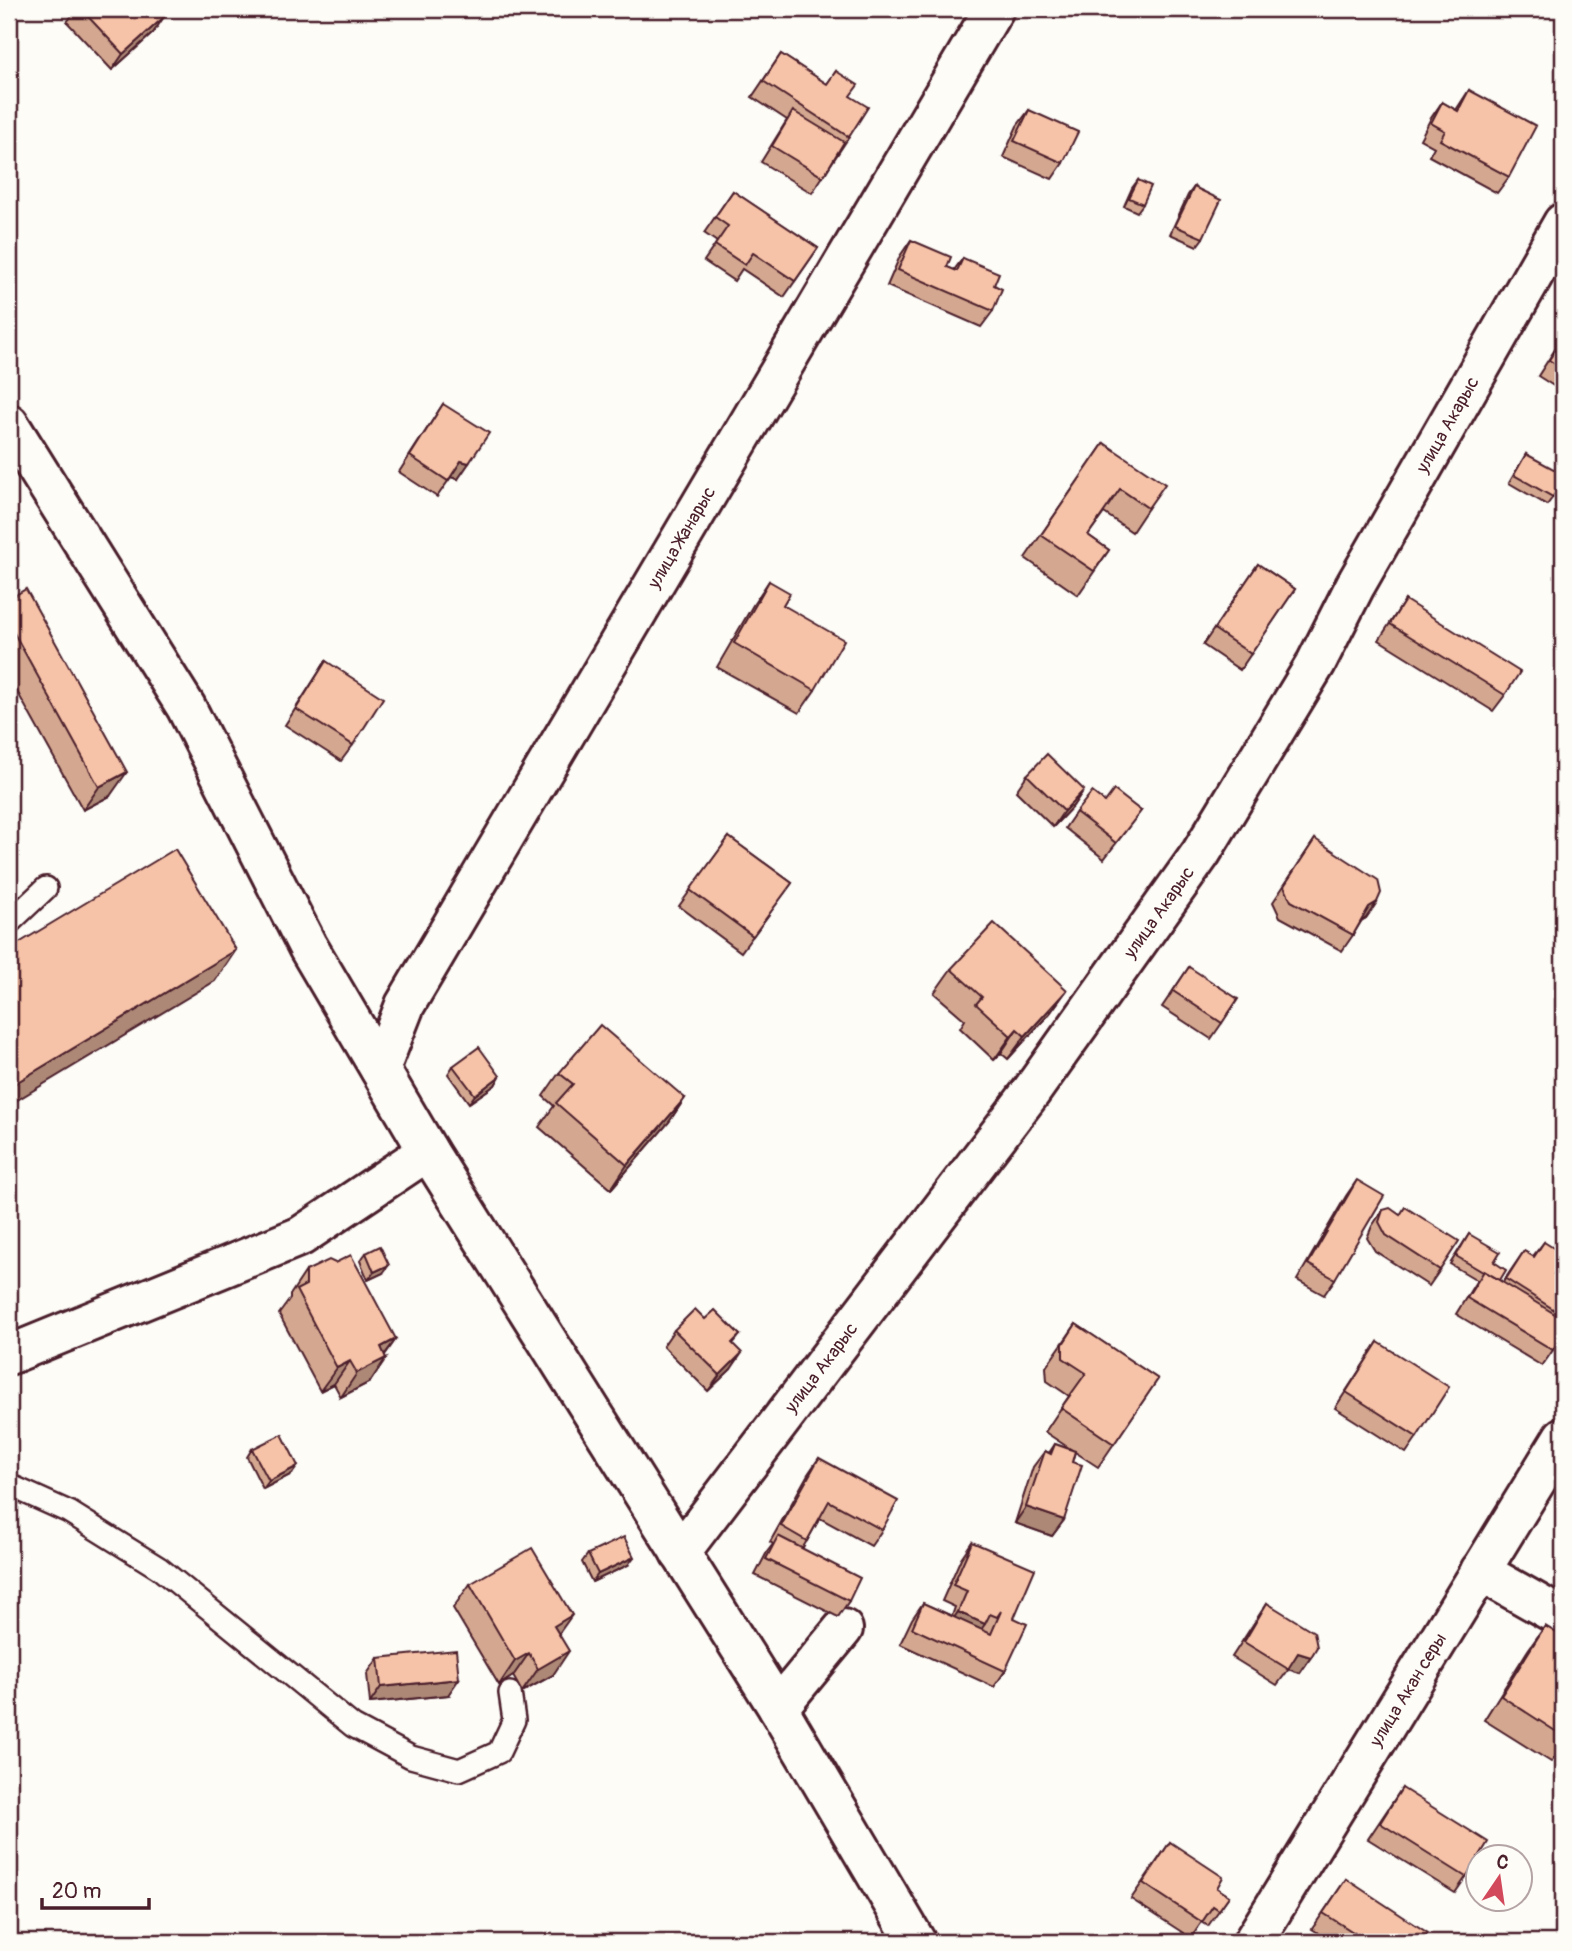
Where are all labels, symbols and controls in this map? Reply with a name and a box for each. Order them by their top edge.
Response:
street label: улица Акарыс [1410,372,1484,478]
street label: улица Жанарыс [642,482,721,593]
street label: улица Акарыс [1118,862,1199,963]
street label: улица Акарыс [779,1318,863,1418]
street label: улица Акан серы [1364,1629,1451,1752]
north arrow [1464,1842,1534,1912]
text: С [1494,1849,1511,1875]
scale bar [42,1867,149,1911]
text: 20 m [52,1878,101,1905]

